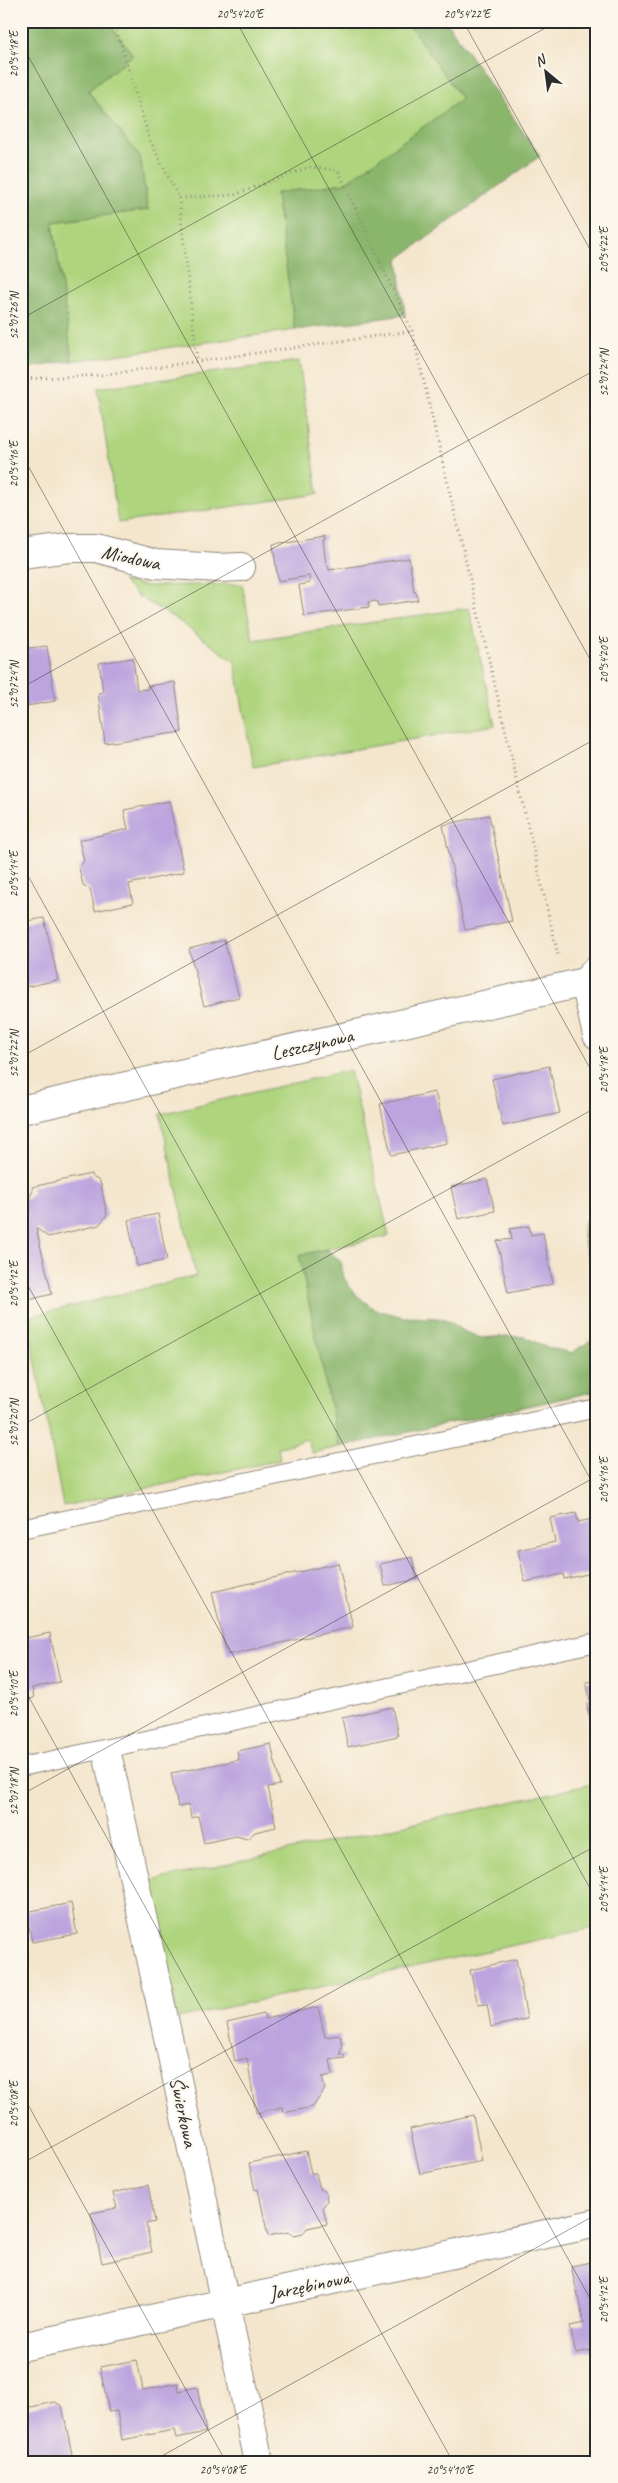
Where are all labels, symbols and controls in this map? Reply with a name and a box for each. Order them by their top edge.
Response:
text: 20°54'20"E [217,6,265,22]
text: 20°54'22"E [444,6,492,22]
text: 20°54'18"E [6,29,22,77]
north arrow [520,48,570,98]
text: N [532,50,550,71]
text: 20°54'22"E [596,225,612,273]
text: 52°07'26"N [6,291,22,340]
text: 52°07'24"N [596,348,612,397]
text: 20°54'16"E [6,439,22,487]
street label: Miodowa [99,539,164,576]
text: 20°54'20"E [596,635,612,683]
text: 52°07'24"N [6,660,22,709]
text: 20°54'14"E [6,849,22,897]
street label: Leszczynowa [269,1023,357,1066]
text: 52°07'22"N [6,1029,22,1078]
text: 20°54'18"E [596,1045,612,1093]
text: 20°54'12"E [6,1259,22,1307]
text: 52°07'20"N [6,1398,22,1447]
text: 20°54'16"E [596,1455,612,1503]
text: 20°54'10"E [6,1669,22,1717]
text: 52°07'18"N [6,1767,22,1816]
text: 20°54'14"E [596,1865,612,1913]
street label: Świerkowa [164,2075,203,2151]
text: 20°54'08"E [6,2079,22,2127]
street label: Jarzębinowa [266,2264,353,2306]
text: 20°54'12"E [596,2275,612,2323]
text: 20°54'08"E [200,2462,248,2478]
text: 20°54'10"E [427,2462,475,2478]

